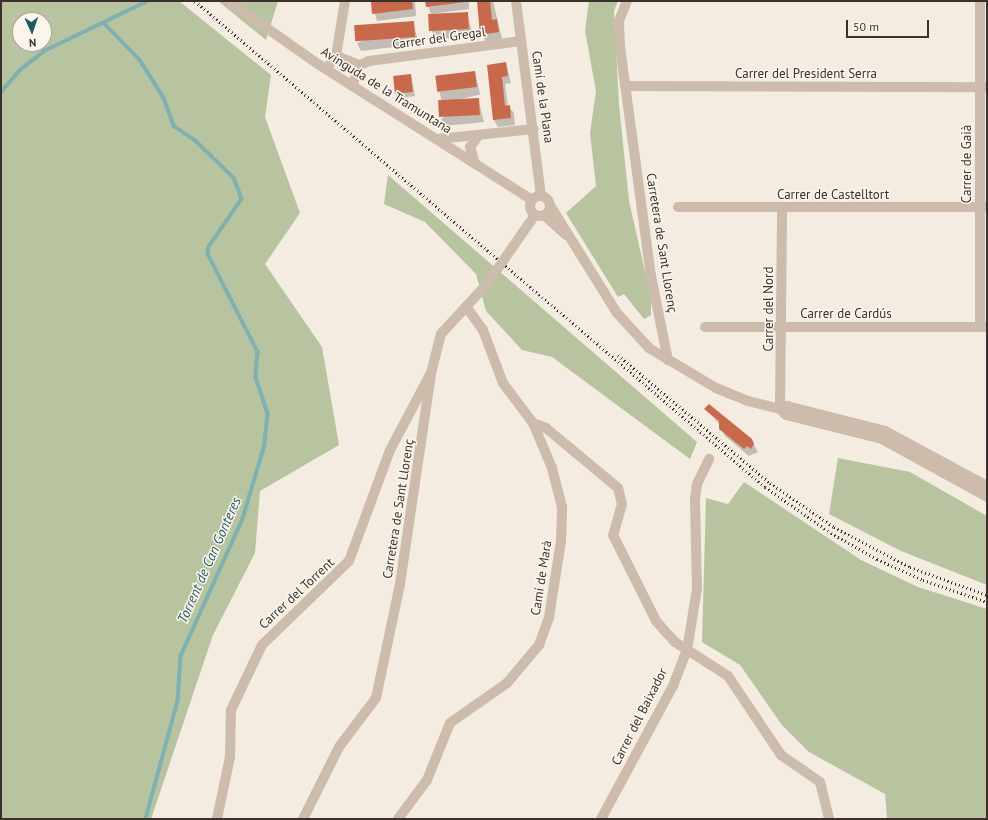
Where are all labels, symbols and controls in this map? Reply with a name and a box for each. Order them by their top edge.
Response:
north arrow [12,12,52,52]
scale bar [848,12,931,38]
text: 50 m [853,19,879,34]
street label: Carrer del Gregal [391,25,487,53]
text: N [29,36,37,50]
street label: Avinguda de la Tramuntana [318,44,454,138]
street label: Camí de la Plana [528,50,556,144]
street label: Carrer del President Serra [735,66,877,82]
street label: Carrer de Gaià [959,125,975,203]
street label: Carretera de Sant Llorenç [642,172,680,314]
street label: Carrer de Castelltort [777,187,889,203]
street label: Carrer del Nord [761,267,777,351]
street label: Carrer de Cardús [800,306,892,322]
street label: Carretera de Sant Llorenç [380,438,418,580]
water label: Torrent de Can Gonteres [174,494,244,626]
street label: Camí de Marà [528,539,556,617]
street label: Carrer del Torrent [256,555,338,633]
street label: Carrer del Baixador [609,666,671,768]

